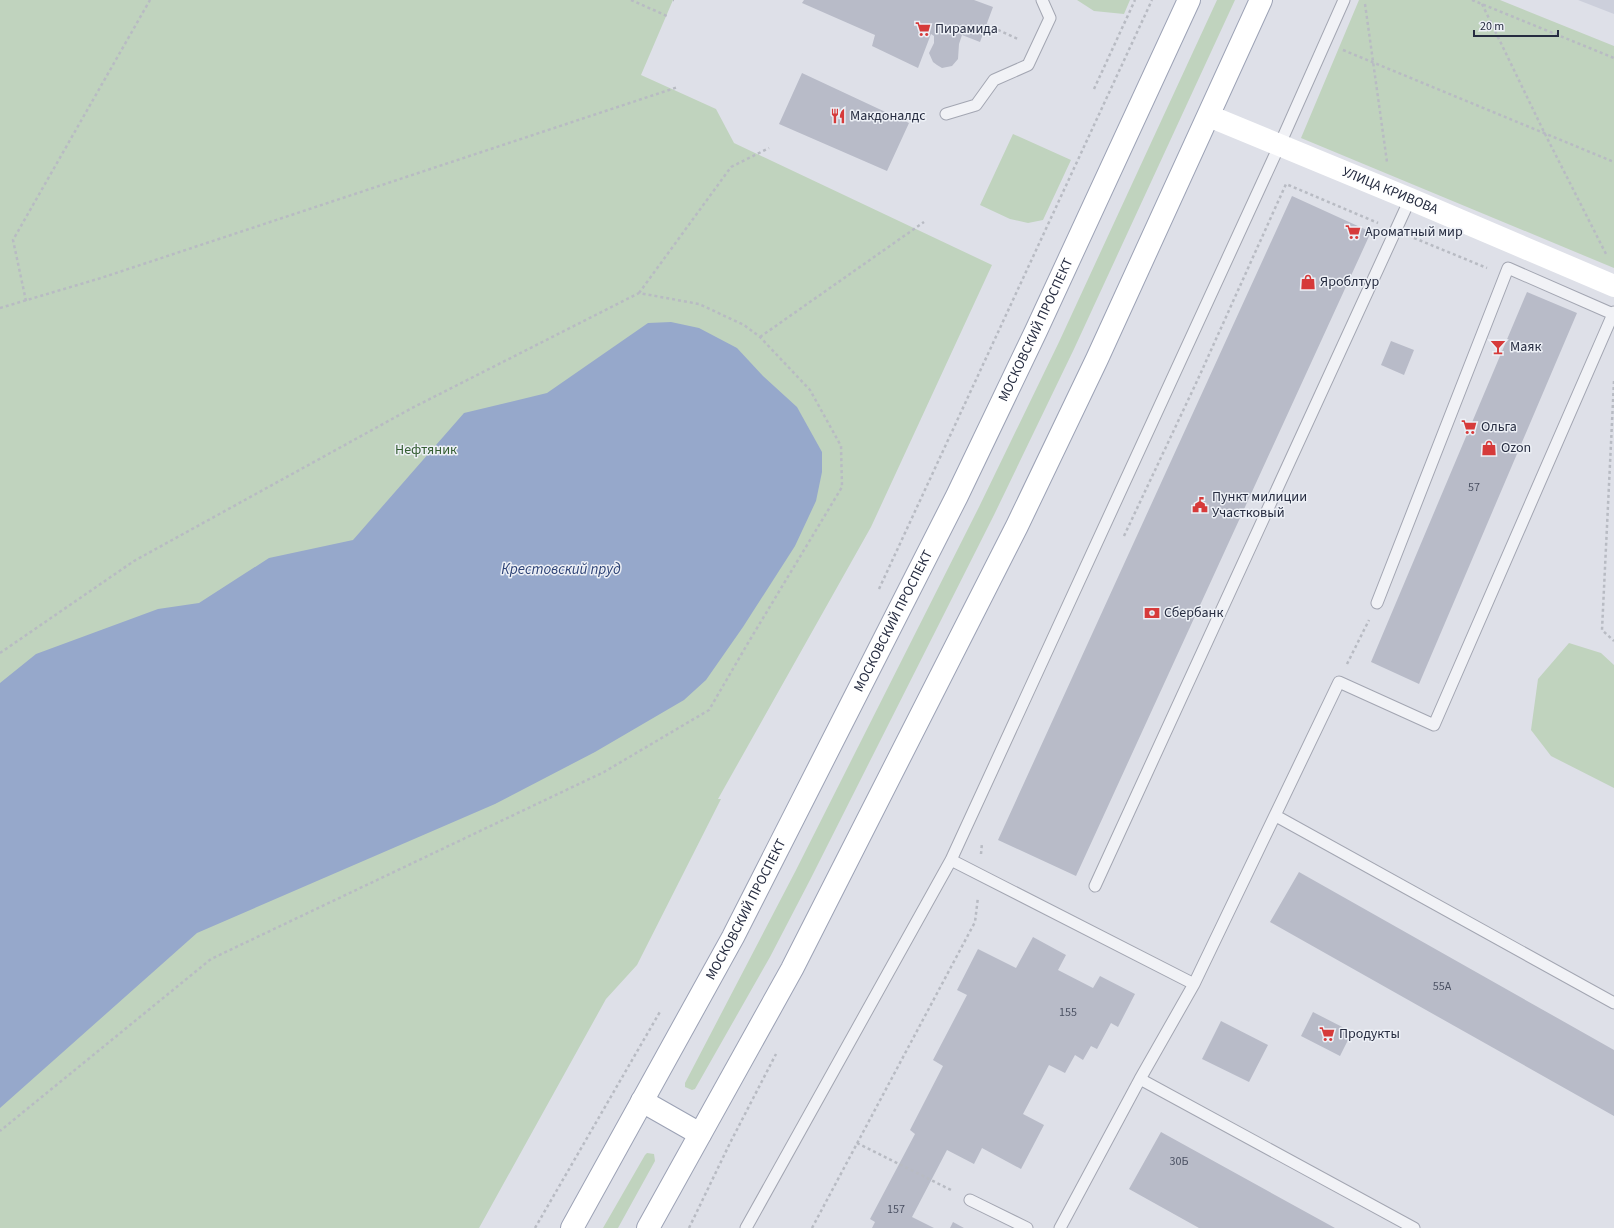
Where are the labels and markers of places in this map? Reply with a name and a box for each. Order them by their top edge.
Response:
place label: Пирамида [935,19,998,39]
supermarket icon: Пирамида [914,20,932,38]
place label: Макдоналдс [850,106,926,126]
restaurant icon: Макдоналдс [829,107,847,125]
place label: Ароматный мир [1365,222,1463,242]
supermarket icon: Ароматный мир [1344,223,1362,241]
place label: Яроблтур [1320,272,1379,292]
shop icon: Яроблтур [1299,273,1317,291]
place label: Маяк [1510,337,1541,357]
bar icon: Маяк [1489,338,1507,356]
place label: Ольга [1481,417,1517,437]
supermarket icon: Ольга [1460,418,1478,436]
place label: Ozon [1501,438,1531,458]
shop icon: Ozon [1480,439,1498,457]
place label: Пункт милиции Участковый [1212,487,1307,523]
public building icon: Пункт милиции Участковый [1191,496,1209,514]
place label: Сбербанк [1164,603,1223,623]
bank icon: Сбербанк [1143,604,1161,622]
place label: Продукты [1339,1024,1400,1044]
supermarket icon: Продукты [1318,1025,1336,1043]

